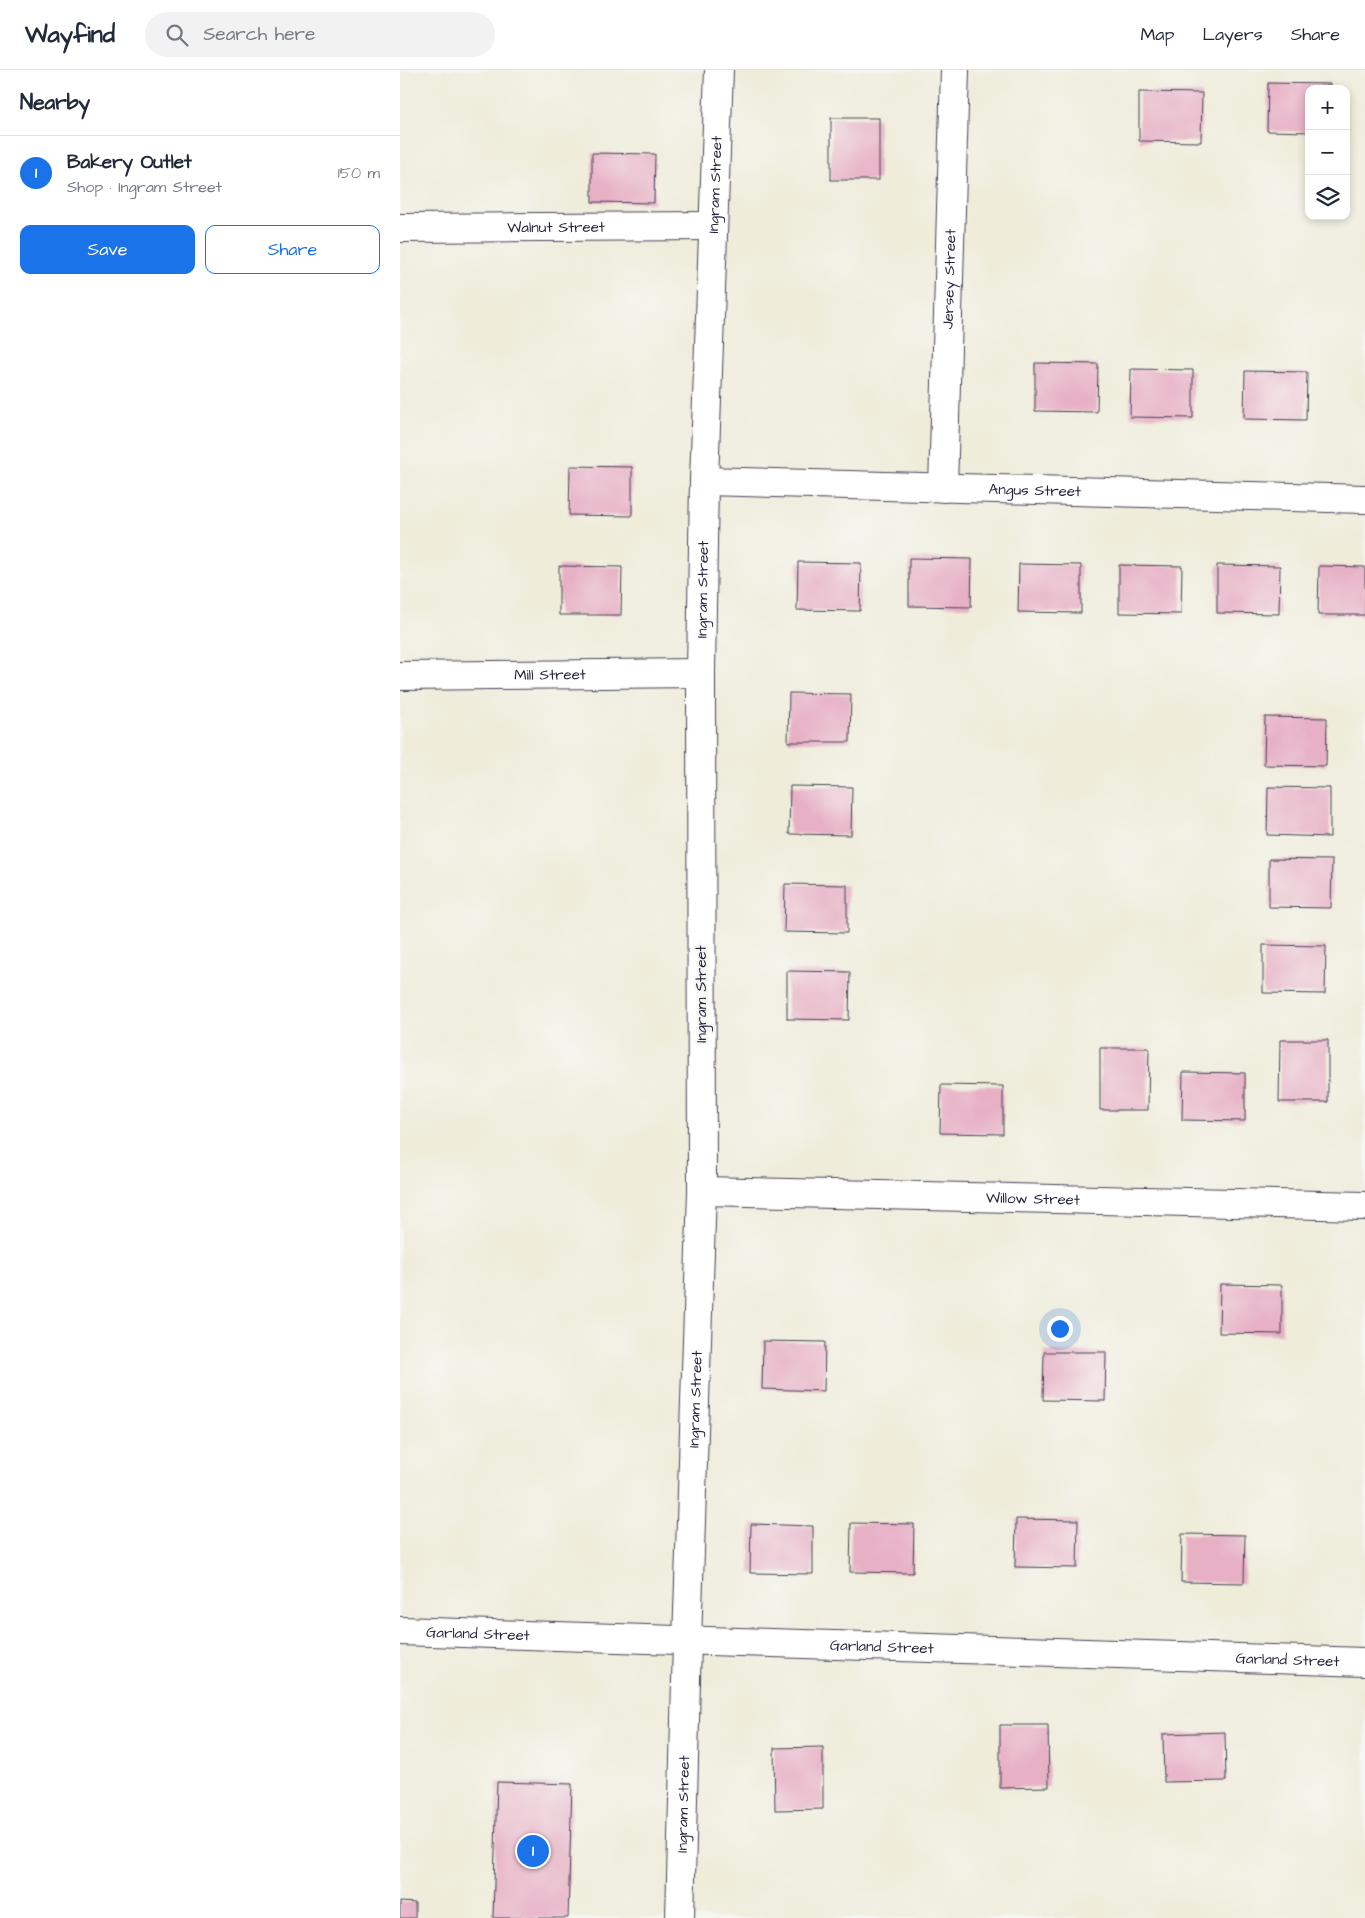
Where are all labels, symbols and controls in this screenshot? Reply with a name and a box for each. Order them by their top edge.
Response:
search box [145,12,495,57]
text: Wayfind [25,18,115,52]
icon: search [163,21,191,49]
text: Search here [203,21,315,48]
text: Map [1140,22,1174,47]
text: Layers [1202,22,1263,47]
text: Share [1291,22,1340,47]
map controls [1305,85,1350,220]
button: + [1305,85,1350,130]
text: Nearby [20,88,90,117]
button: − [1305,130,1350,175]
street label: Ingram Street [703,135,728,234]
text: Bakery Outlet [67,149,192,176]
text: 1 [35,162,37,184]
text: 150 m [338,162,380,184]
button: layers [1305,175,1350,220]
text: Shop · Ingram Street [67,176,222,198]
street label: Walnut Street [507,217,605,238]
button: Save [20,225,195,274]
button: Share [205,225,380,274]
street label: Jersey Street [938,229,961,330]
street label: Angus Street [988,479,1081,502]
street label: Ingram Street [692,540,714,638]
street label: Mill Street [514,664,586,686]
street label: Ingram Street [691,945,713,1043]
street label: Willow Street [986,1187,1080,1211]
your location [1047,1316,1073,1342]
street label: Ingram Street [683,1350,708,1448]
street label: Garland Street [426,1622,530,1646]
street label: Garland Street [829,1635,934,1659]
street label: Garland Street [1235,1648,1340,1672]
street label: Ingram Street [672,1755,695,1853]
pin: 1 [517,1832,549,1870]

